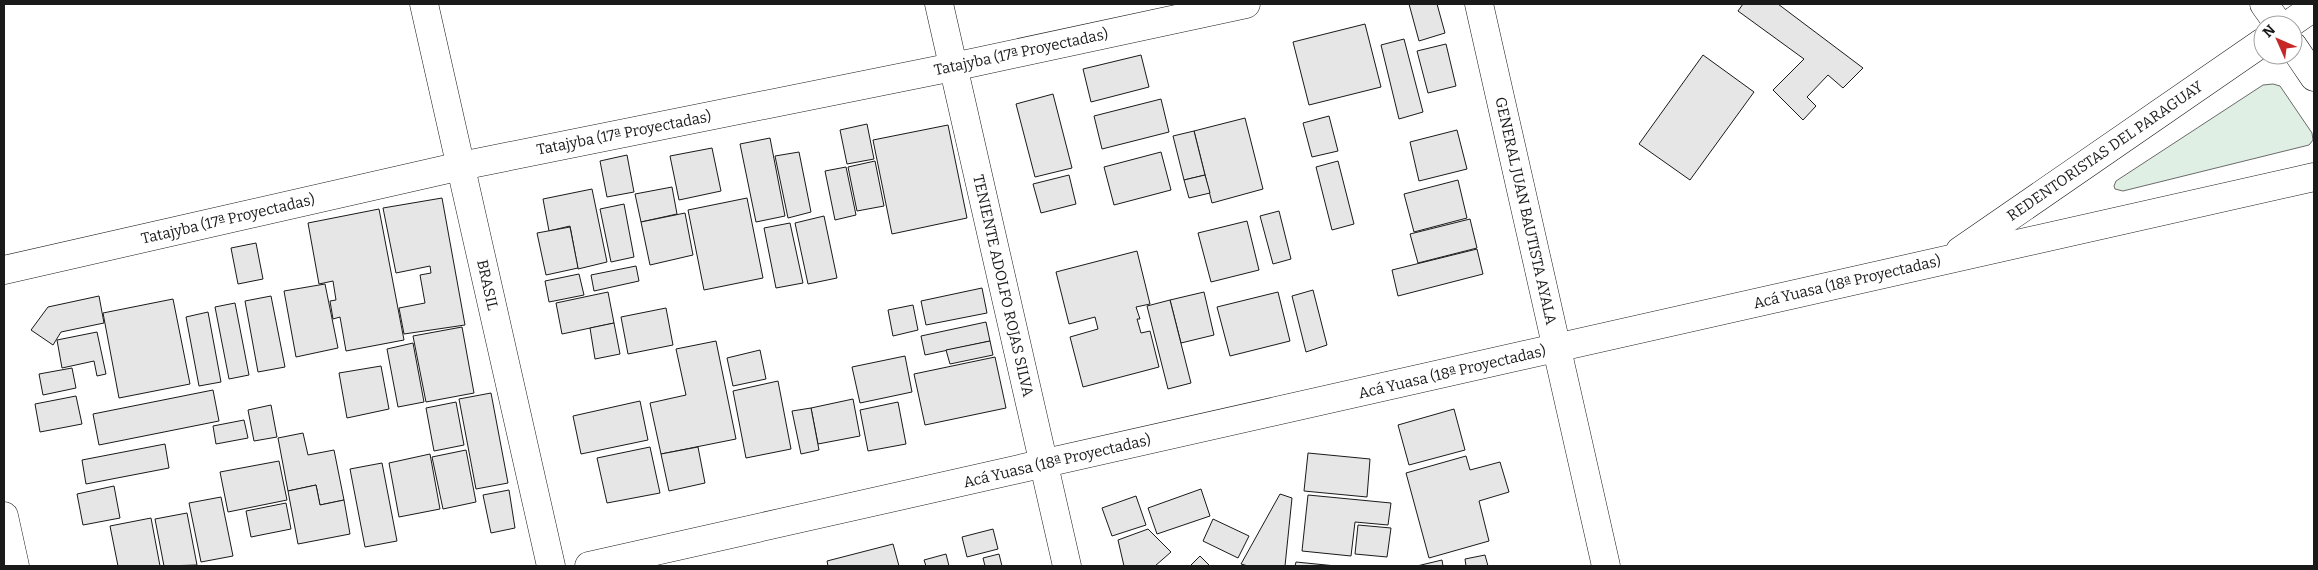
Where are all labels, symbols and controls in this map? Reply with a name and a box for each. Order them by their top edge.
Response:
north arrow [2253,15,2303,65]
text: N [2259,21,2279,41]
street label: Tatajyba (17ª Proyectadas) [932,25,1110,79]
street label: REDENTORISTAS DEL PARAGUAY [2004,77,2207,225]
street label: GENERAL JUAN BAUTISTA AYALA [1491,95,1560,327]
street label: Tatajyba (17ª Proyectadas) [535,107,713,159]
street label: TENIENTE ADOLFO ROJAS SILVA [969,173,1037,399]
street label: Tatajyba (17ª Proyectadas) [139,190,317,248]
street label: Acá Yuasa (18ª Proyectadas) [1751,252,1943,312]
street label: BRASIL [473,258,502,312]
street label: Acá Yuasa (18ª Proyectadas) [1356,342,1548,402]
street label: Acá Yuasa (18ª Proyectadas) [961,431,1153,491]

